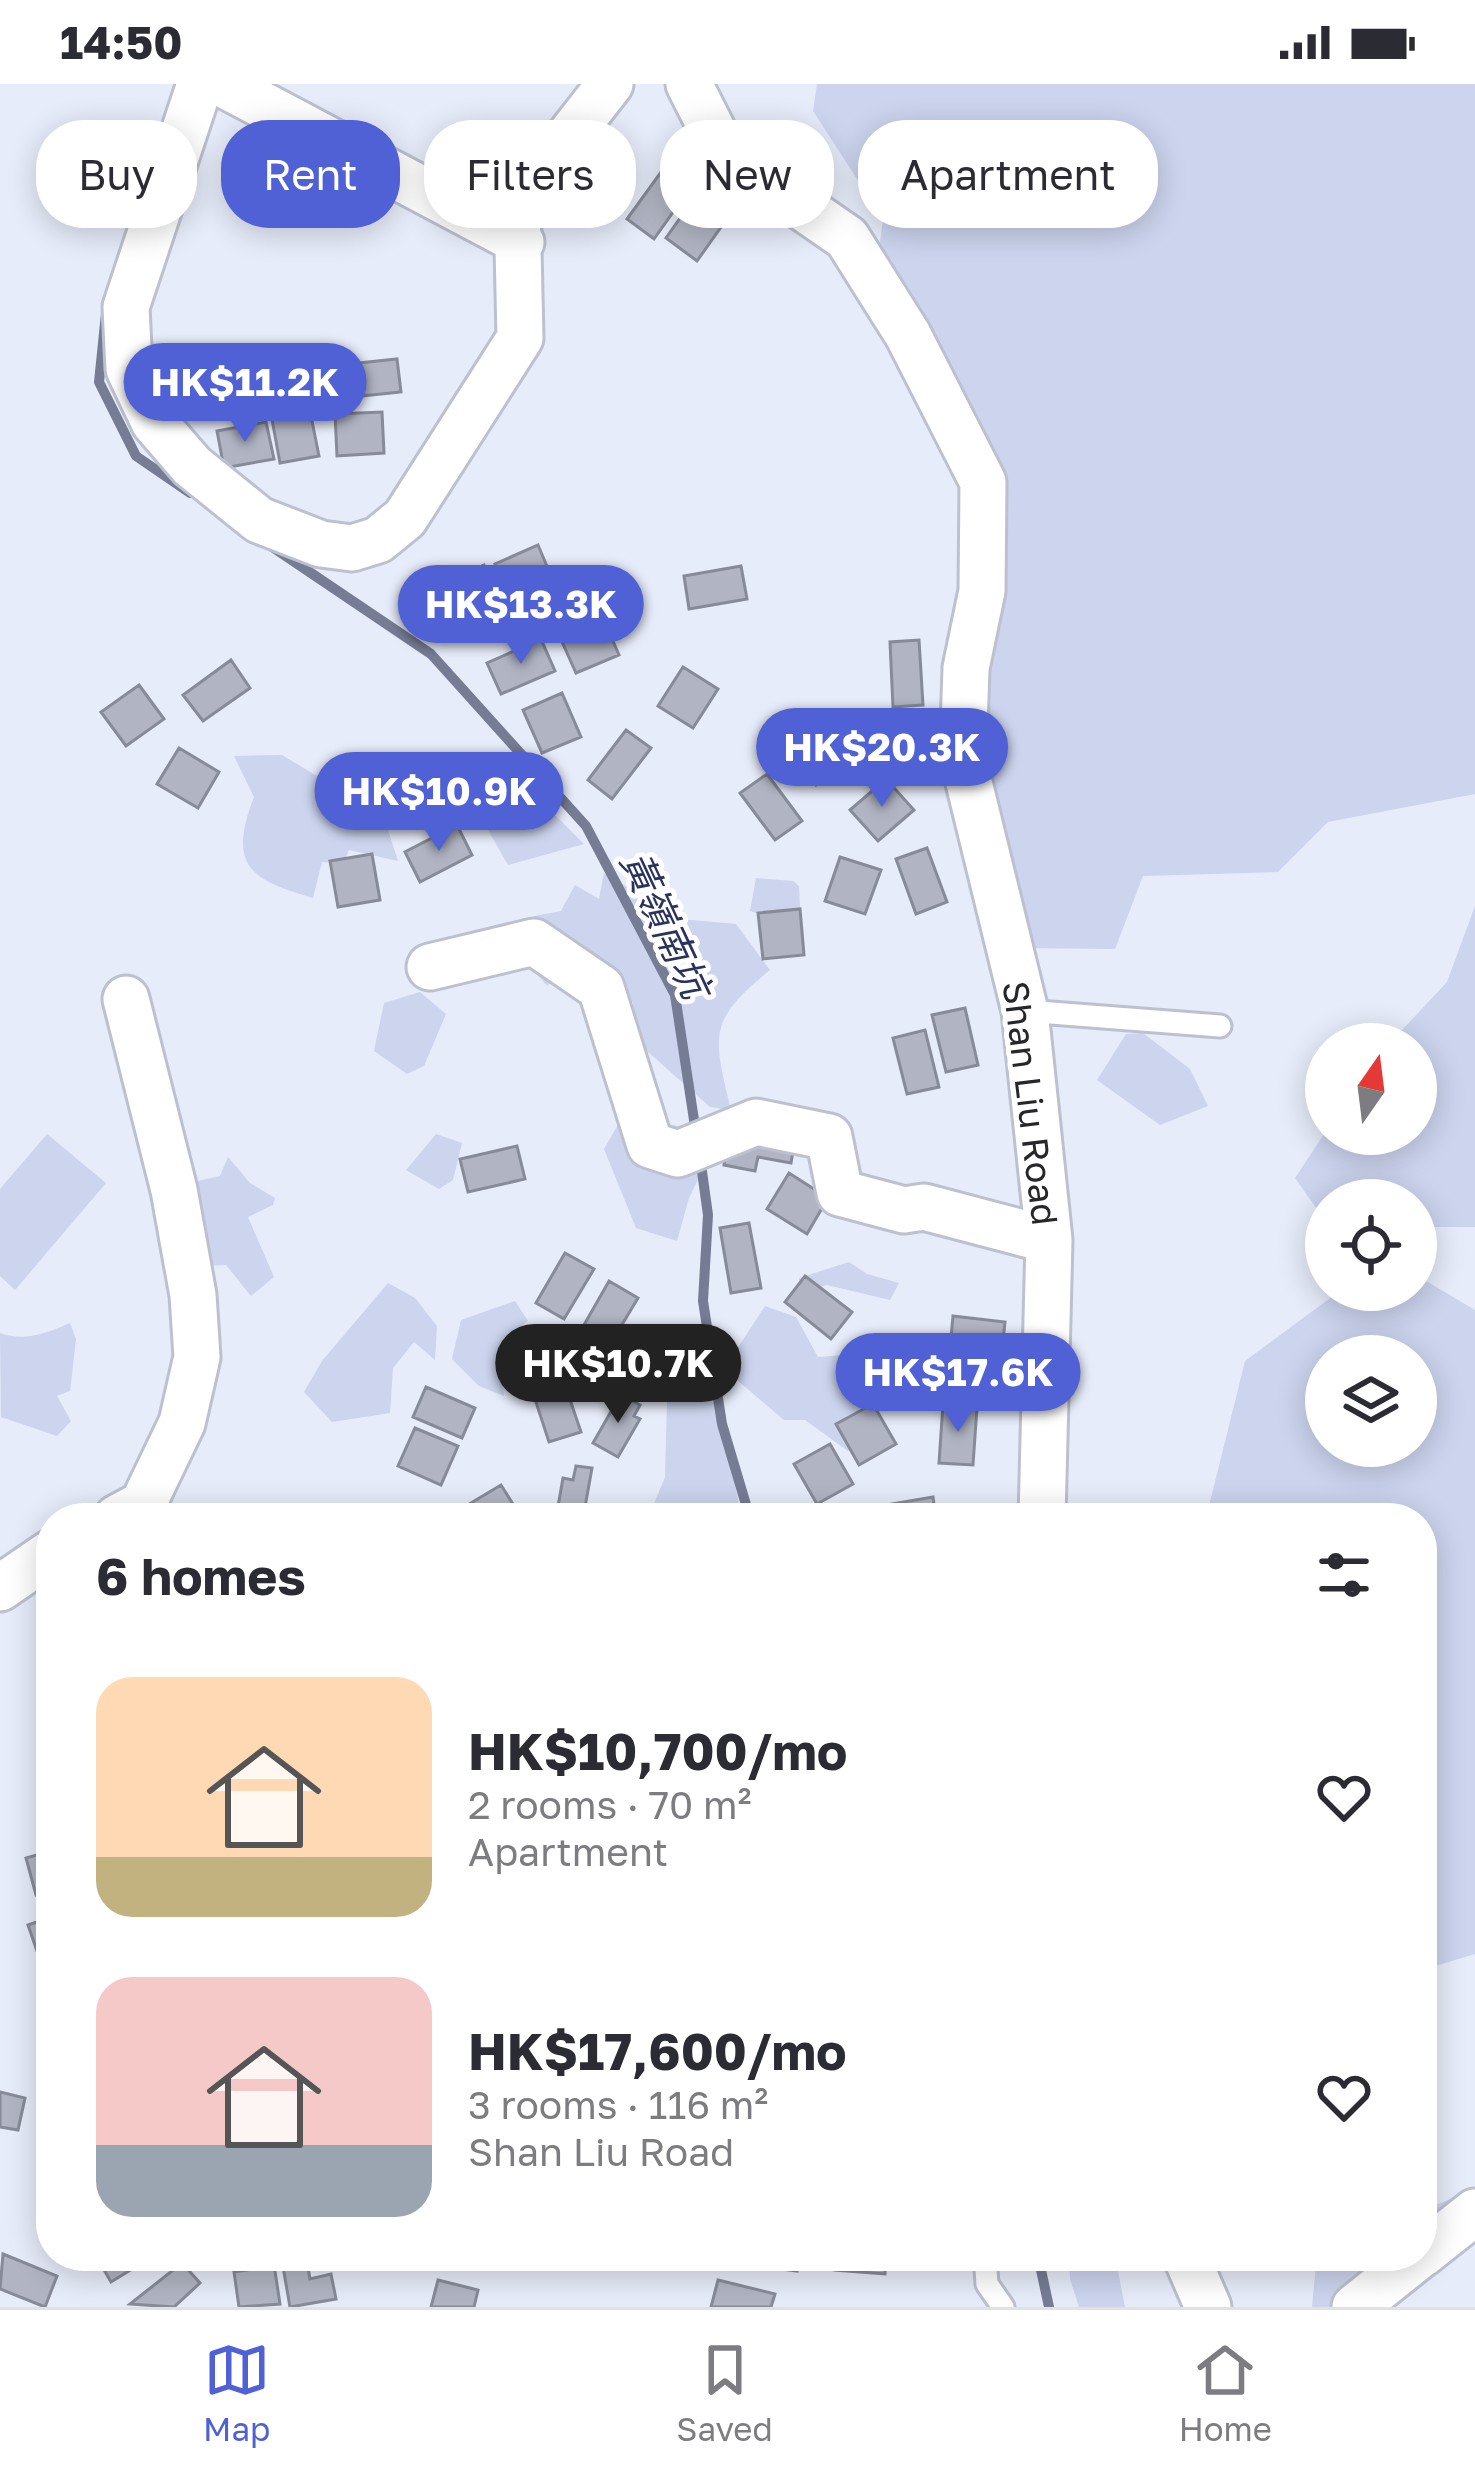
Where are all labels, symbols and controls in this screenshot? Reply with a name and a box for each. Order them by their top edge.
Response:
text: 14:50 [60,15,182,69]
chip: Buy [36,120,197,228]
chip: Rent [221,120,400,228]
chip: Filters [424,120,636,228]
chip: New [660,120,834,228]
chip: Apartment [858,120,1158,228]
pin: HK$11.2K [121,343,369,445]
text: HK$11.2K [151,358,339,405]
pin: HK$13.3K [397,565,645,667]
text: HK$13.3K [425,580,617,627]
pin: HK$20.3K [758,708,1006,810]
text: HK$20.3K [783,723,981,770]
pin: HK$10.9K [315,752,563,854]
text: HK$10.9K [341,767,537,814]
water label: 黃嶺南坑 [612,843,722,1009]
street label: Shan Liu Road [995,978,1067,1228]
north arrow [1305,1023,1437,1155]
map controls [1305,1023,1437,1467]
button: locate [1305,1179,1437,1311]
pin: HK$10.7K [494,1324,742,1426]
pin: HK$17.6K [834,1333,1082,1435]
button: layers [1305,1335,1437,1467]
text: HK$10.7K [522,1339,714,1386]
text: HK$17.6K [863,1348,1053,1395]
icon: filters [1311,1542,1377,1608]
text: 6 homes [96,1545,306,1606]
text: HK$10,700/mo [468,1720,847,1781]
icon: home [192,1725,336,1869]
icon: heart [1311,1764,1377,1830]
text: 2 rooms · 70 m² [468,1781,752,1828]
text: Apartment [468,1828,668,1875]
text: HK$17,600/mo [468,2020,847,2081]
icon: home [192,2025,336,2169]
icon: heart [1311,2064,1377,2130]
text: 3 rooms · 116 m² [468,2081,768,2128]
text: Shan Liu Road [468,2128,734,2175]
tab: Map [203,2337,270,2448]
tab: Saved [676,2337,773,2448]
tab: Home [1179,2337,1272,2448]

